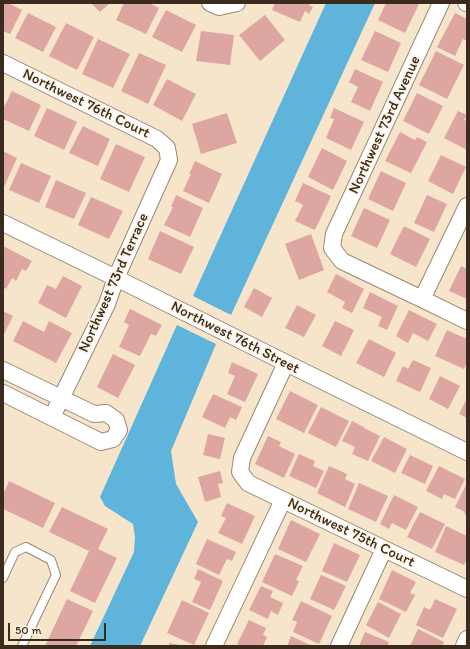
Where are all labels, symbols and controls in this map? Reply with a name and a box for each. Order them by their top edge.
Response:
street label: Northwest 73rd Avenue [345,53,425,197]
street label: Northwest 76th Court [19,65,153,143]
street label: Northwest 73rd Terrace [75,211,153,355]
street label: Northwest 76th Street [168,298,302,378]
street label: Northwest 75th Court [284,494,418,572]
scale bar [10,615,108,641]
text: 50 m [15,623,41,637]

